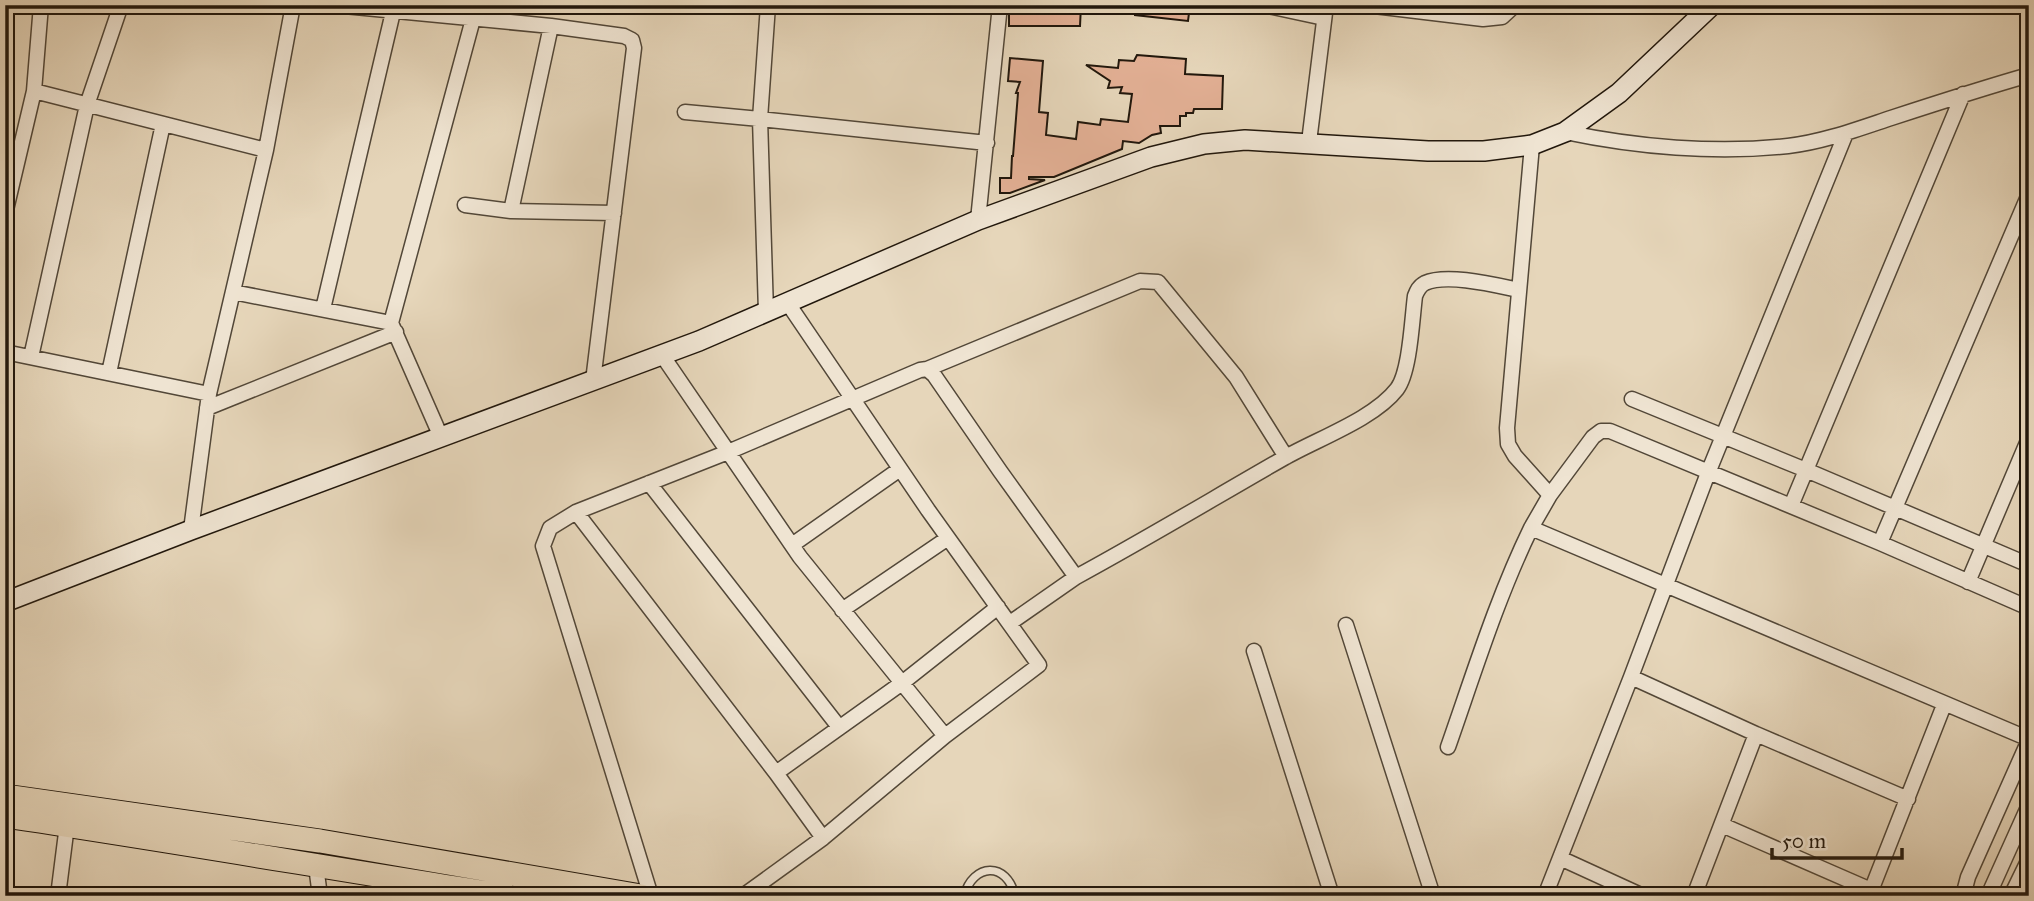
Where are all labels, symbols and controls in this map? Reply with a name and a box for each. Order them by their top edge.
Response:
scale bar [1772,817,1901,861]
text: 50 m [1782,828,1827,854]

